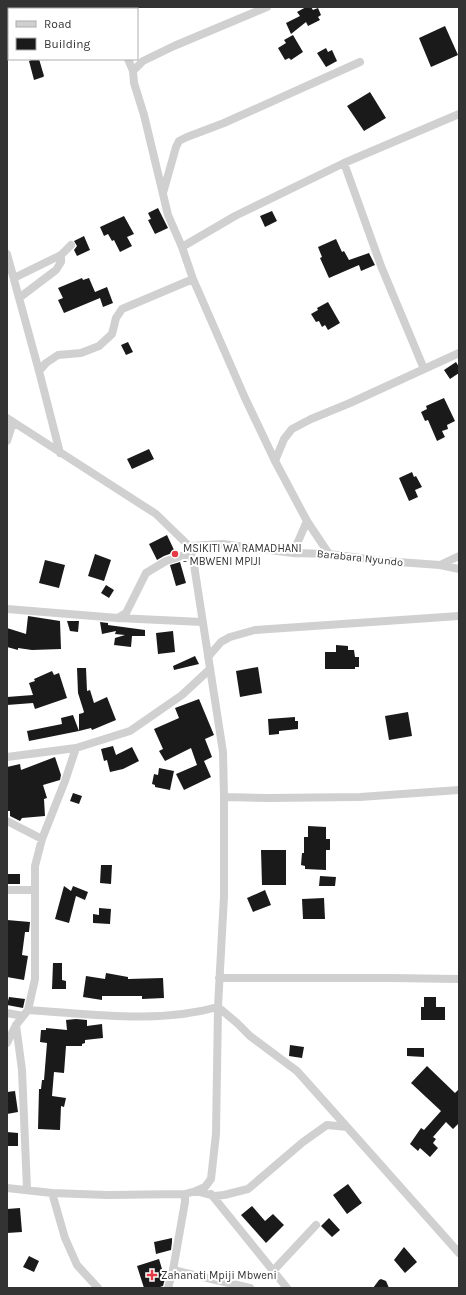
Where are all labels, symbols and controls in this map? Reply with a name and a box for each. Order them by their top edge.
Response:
legend [8,8,138,60]
text: Road [44,17,72,31]
text: Building [44,37,91,51]
place label: MSIKITI WA RAMADHANI - MBWENI MPIJI [183,542,302,568]
street label: Barabara Nyundo [316,547,404,569]
marker: MSIKITI WA RAMADHANI - MBWENI MPIJI [170,549,180,559]
marker: Zahanati Mpiji Mbweni [146,1269,158,1281]
place label: Zahanati Mpiji Mbweni [161,1269,277,1282]

